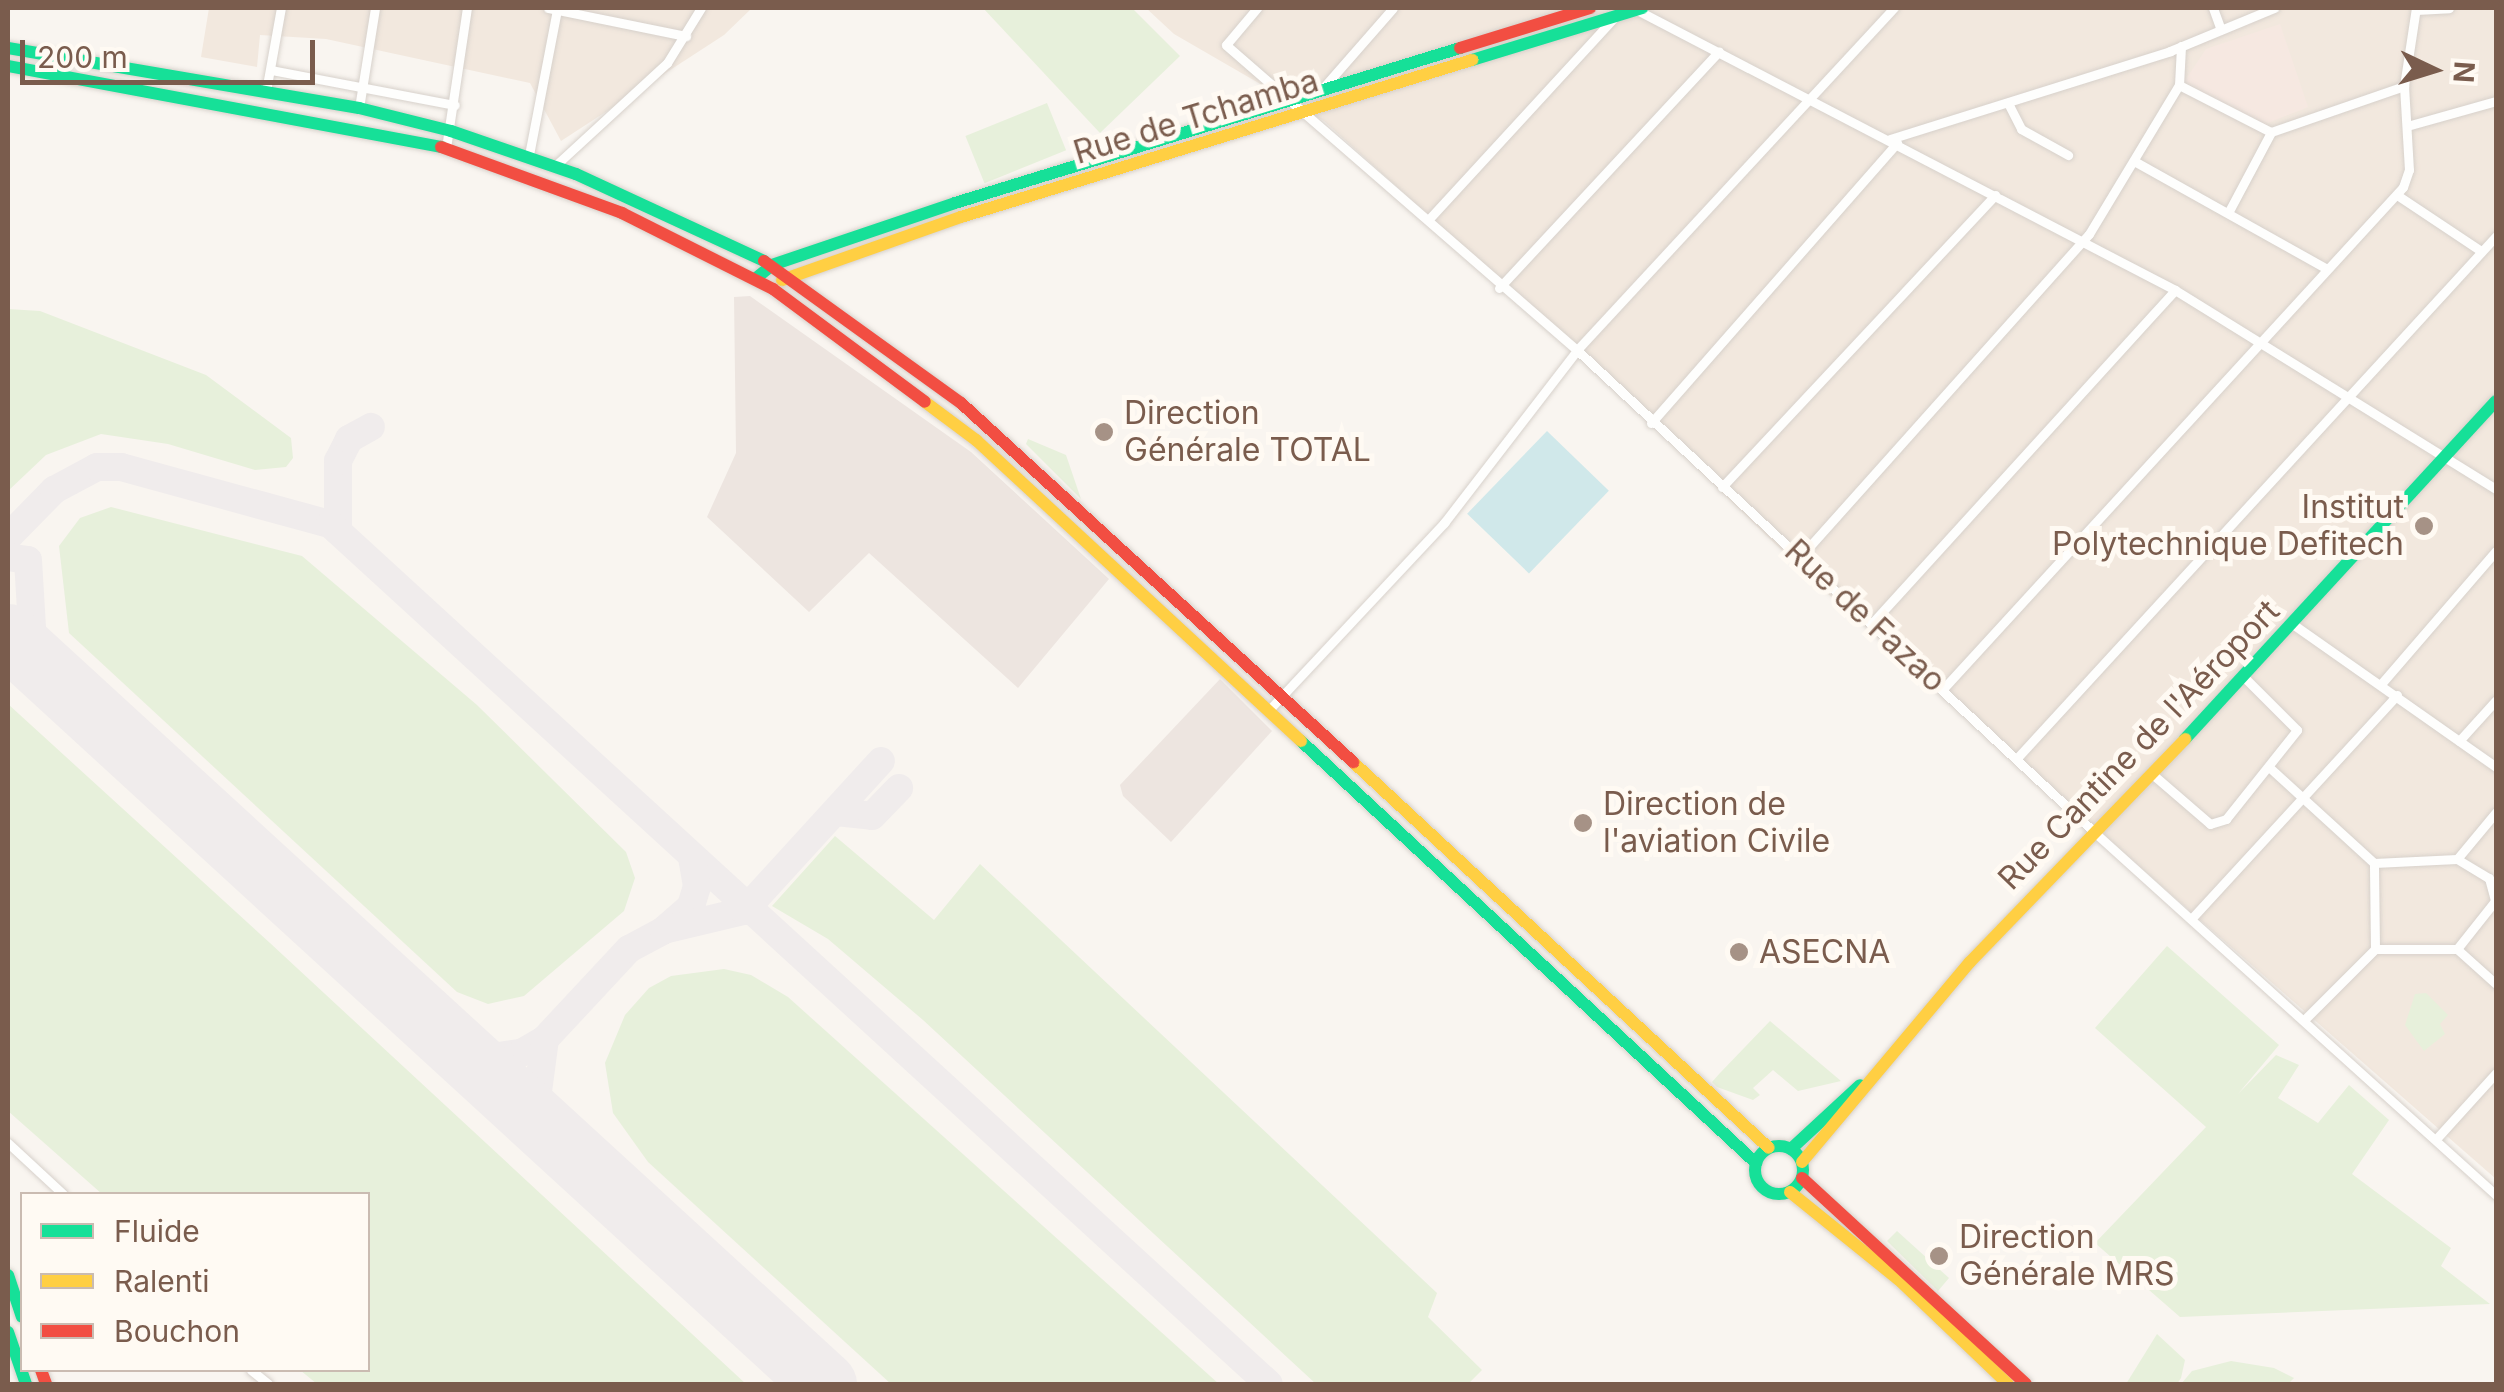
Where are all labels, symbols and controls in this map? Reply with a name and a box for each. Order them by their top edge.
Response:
scale bar [25,20,320,82]
north arrow [2384,20,2484,120]
text: 200 m [37,39,128,75]
text: N [2446,60,2482,84]
street label: Rue de Tchamba [1069,62,1323,172]
place label: Direction Générale TOTAL [1124,395,1371,470]
marker: Direction Générale TOTAL [1093,421,1115,443]
place label: Institut Polytechnique Defitech [2052,489,2404,564]
marker: Institut Polytechnique Defitech [2413,515,2435,537]
street label: Rue de Fazao [1777,532,1953,700]
street label: Rue Cantine de l'Aéroport [1991,592,2287,898]
place label: Direction de l'aviation Civile [1603,786,1830,861]
marker: Direction de l'aviation Civile [1572,812,1594,834]
place label: ASECNA [1759,933,1890,971]
marker: ASECNA [1728,941,1750,963]
legend [20,1192,370,1372]
text: Fluide [114,1213,200,1249]
place label: Direction Générale MRS [1959,1219,2175,1294]
marker: Direction Générale MRS [1928,1245,1950,1267]
text: Ralenti [114,1263,210,1299]
text: Bouchon [114,1313,240,1349]

